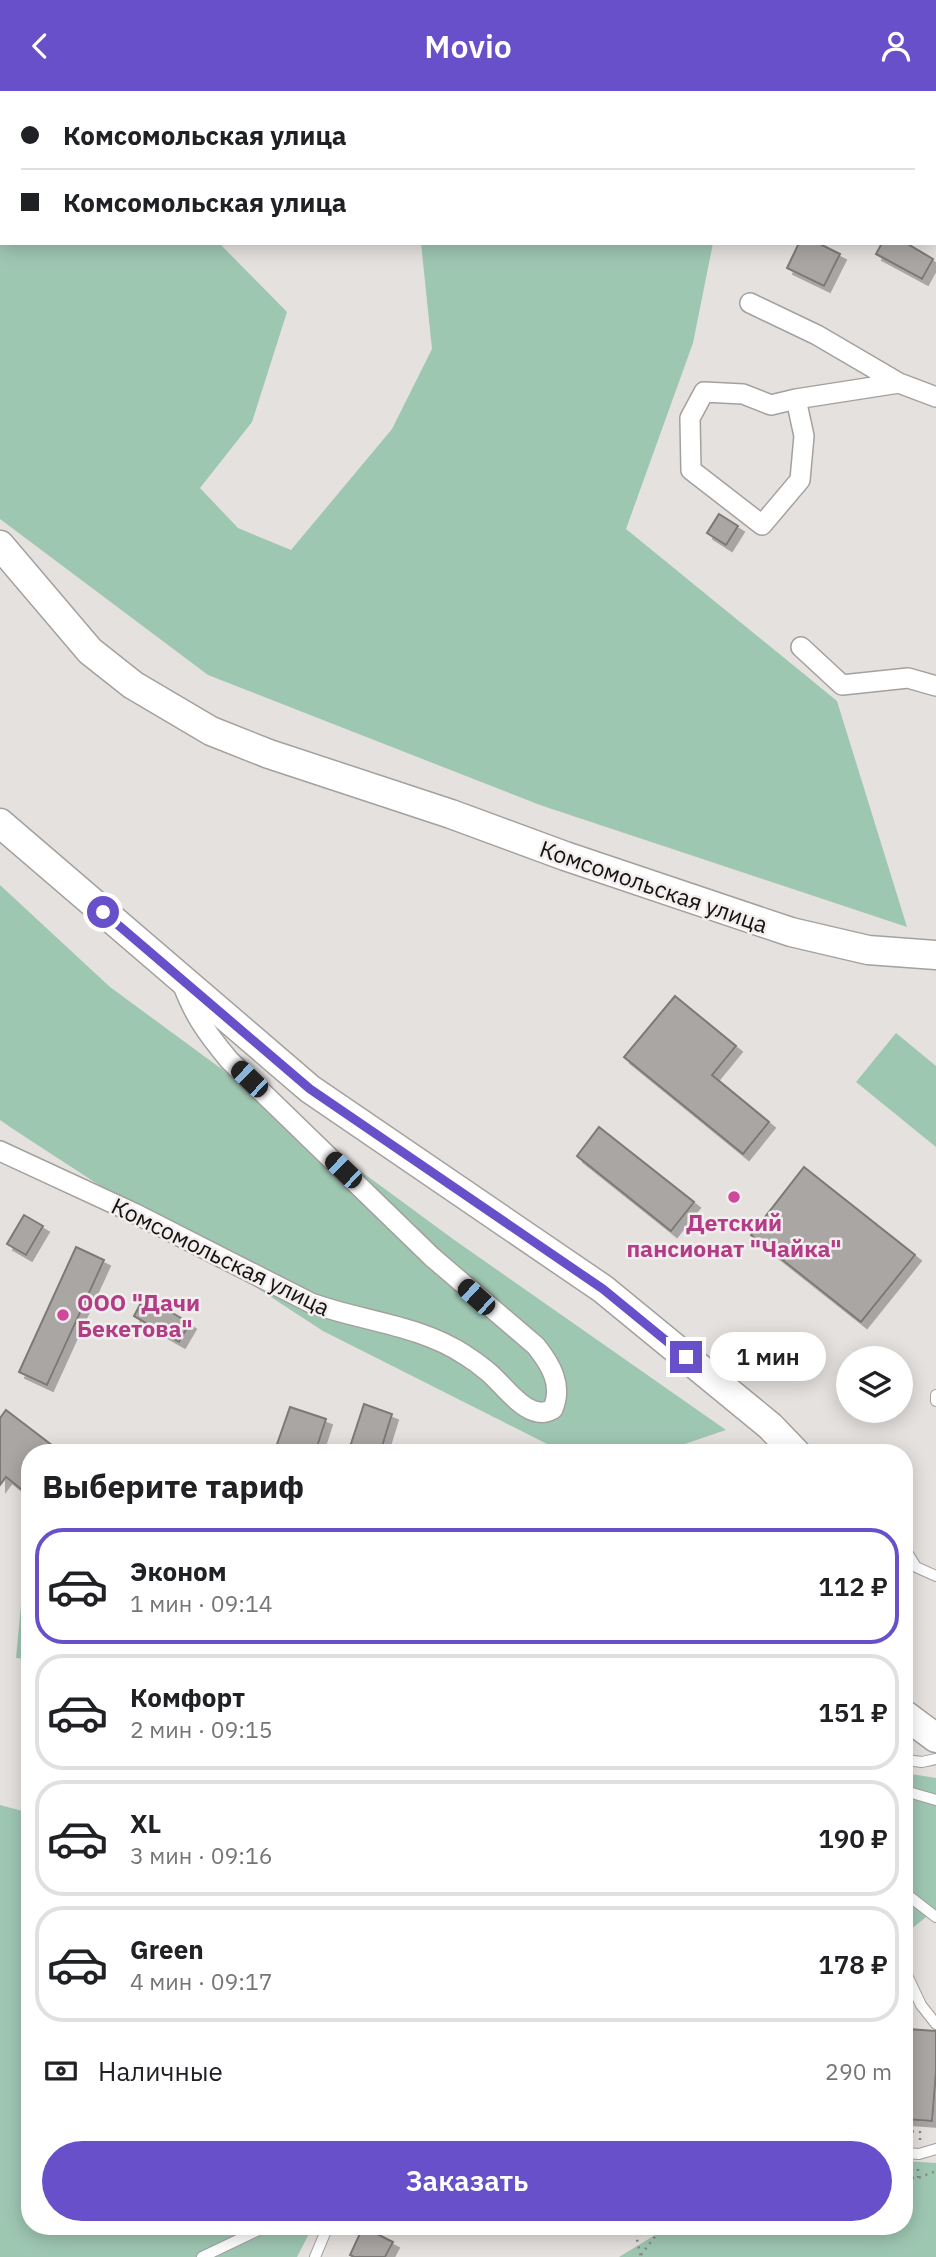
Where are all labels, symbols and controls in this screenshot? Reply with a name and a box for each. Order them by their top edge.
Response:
text: Movio [424,25,512,67]
icon: back [21,27,59,65]
icon: person [877,27,915,65]
text: Комсомольская улица [63,118,347,152]
text: Комсомольская улица [63,185,347,219]
street label: Комсомольская улица [536,833,772,939]
route start [87,896,119,928]
car [227,1057,272,1101]
car [321,1148,366,1192]
marker: Детский пансионат "Чайка" [726,1189,742,1205]
street label: Комсомольская улица [107,1190,335,1322]
place label: Детский пансионат "Чайка" [626,1207,842,1263]
car [454,1275,499,1319]
place label: ООО "Дачи Бекетова" [77,1287,200,1343]
marker: ООО "Дачи Бекетова" [55,1307,71,1323]
callout: 1 мин [710,1333,826,1381]
route end [670,1341,702,1373]
text: 1 мин [736,1341,800,1371]
map controls [836,1346,913,1423]
button: layers [836,1346,913,1423]
text: Выберите тариф [42,1465,304,1507]
text: Эконом [130,1554,227,1588]
icon: car [46,1555,109,1618]
text: 112 ₽ [818,1569,888,1603]
text: 1 мин · 09:14 [130,1588,273,1618]
text: Комфорт [130,1680,245,1714]
icon: car [46,1681,109,1744]
text: 151 ₽ [818,1695,888,1729]
text: 2 мин · 09:15 [130,1714,273,1744]
text: XL [130,1806,161,1840]
icon: car [46,1807,109,1870]
text: 190 ₽ [818,1821,888,1855]
text: 3 мин · 09:16 [130,1840,273,1870]
text: Green [130,1932,204,1966]
icon: car [46,1933,109,1996]
text: 178 ₽ [818,1947,888,1981]
text: 4 мин · 09:17 [130,1966,273,1996]
icon: cash [42,2052,80,2090]
text: Наличные [98,2054,223,2088]
text: 290 m [825,2056,892,2086]
button: Заказать [42,2141,892,2221]

